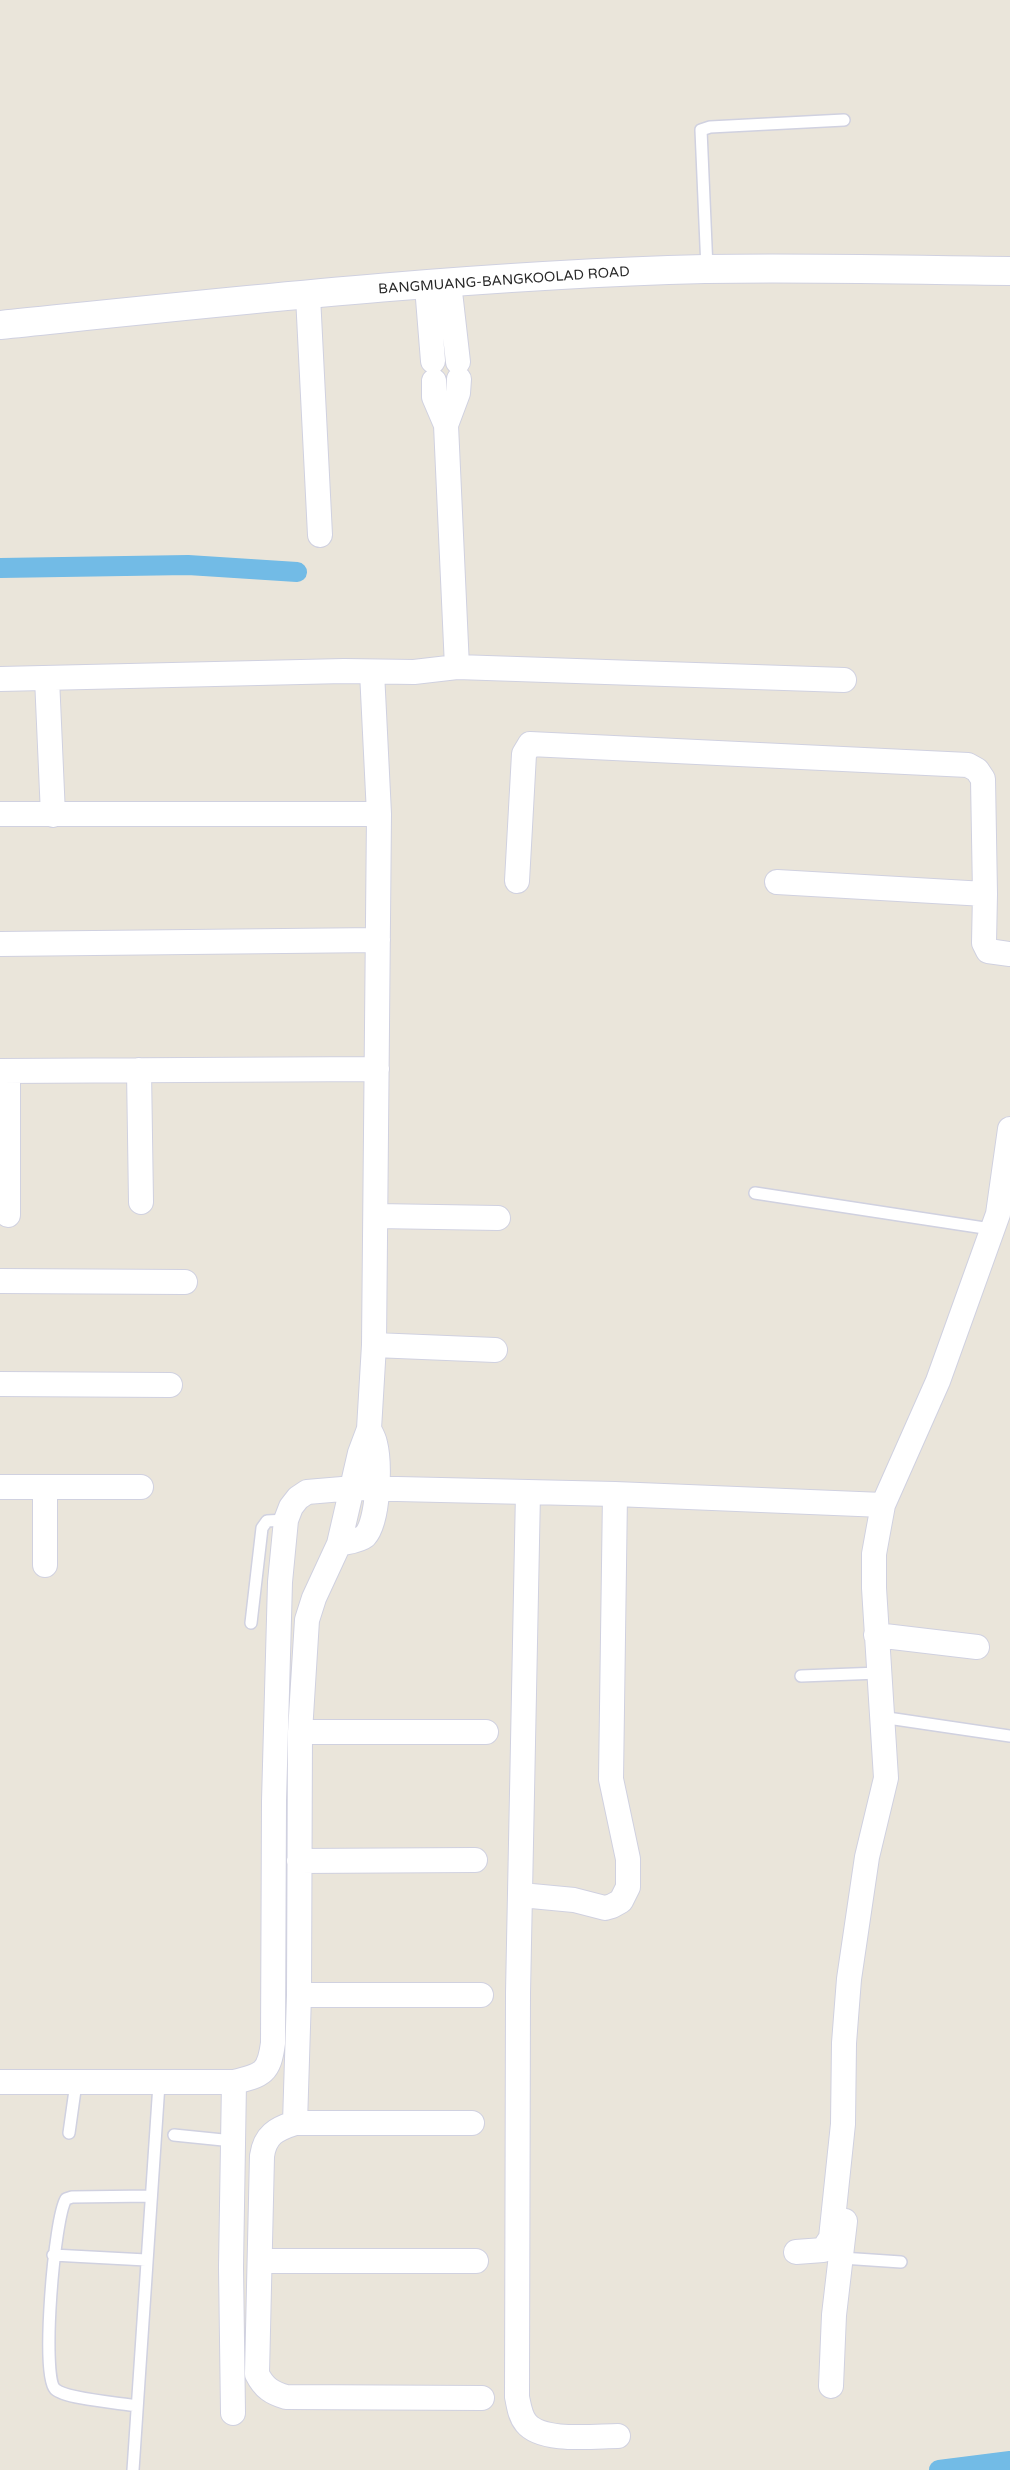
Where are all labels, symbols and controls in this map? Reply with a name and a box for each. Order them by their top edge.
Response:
street label: BANGMUANG-BANGKOOLAD ROAD [378,264,630,298]

